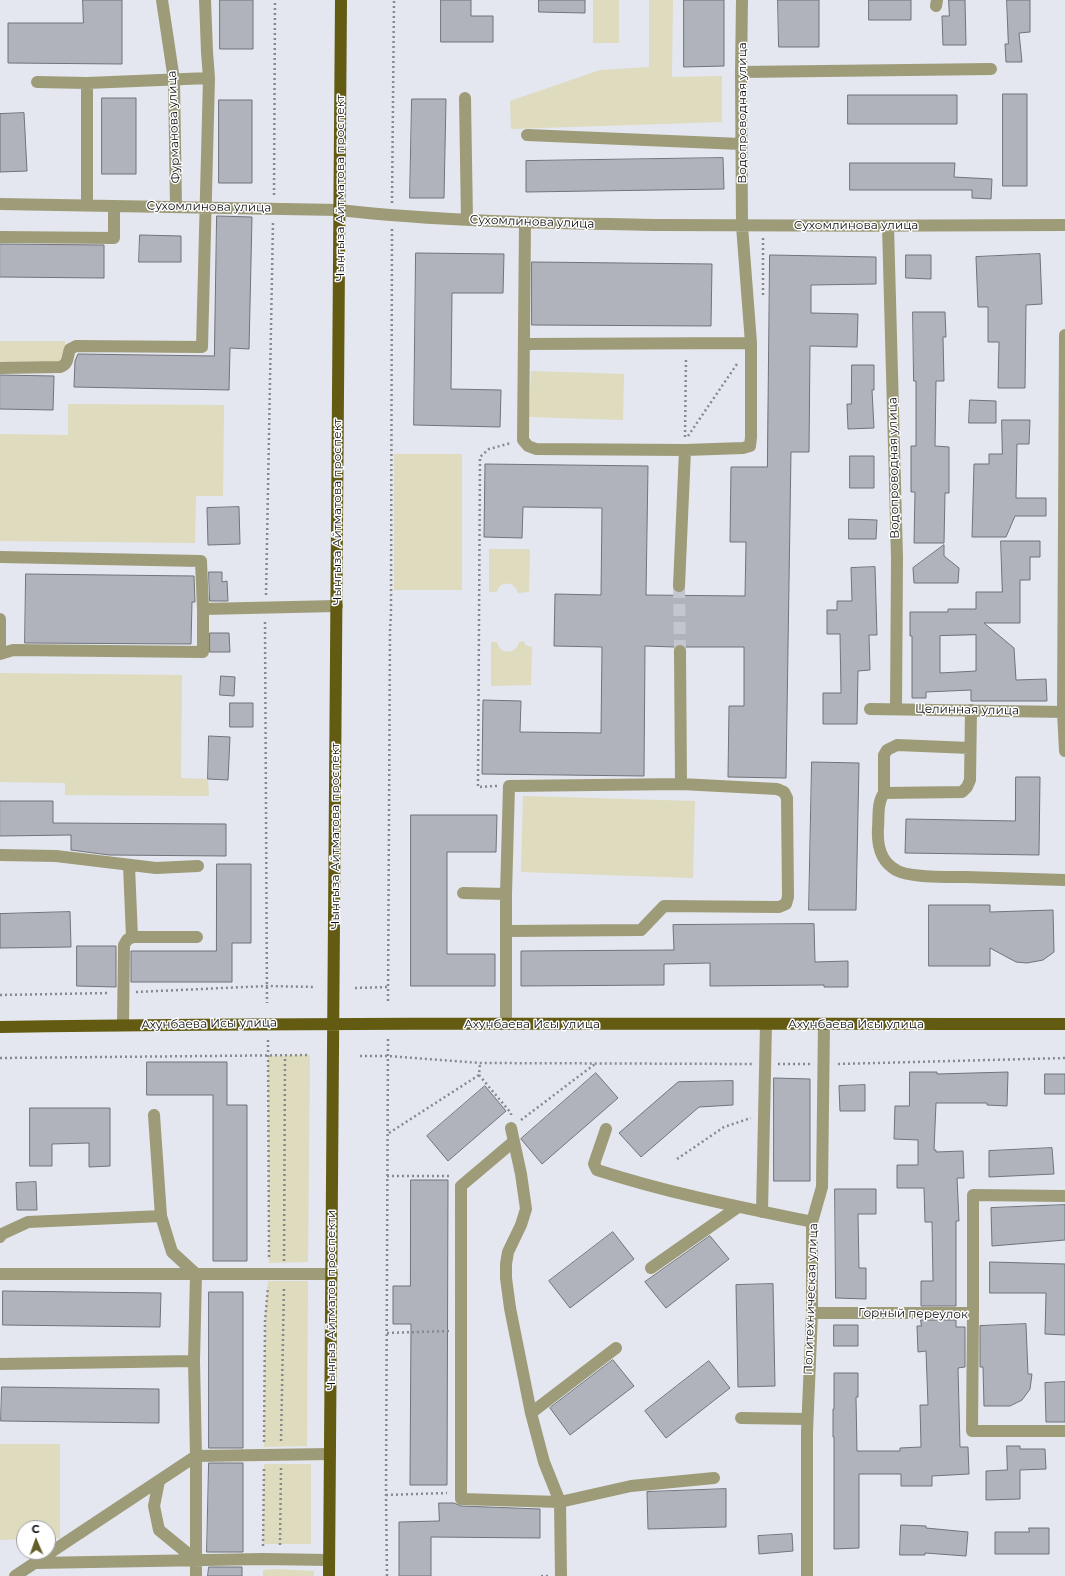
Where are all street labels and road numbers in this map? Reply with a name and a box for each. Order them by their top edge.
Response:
street label: Водопроводная улица [735,42,749,184]
street label: Фурманова улица [165,70,183,184]
street label: Чынгыза Айтматова проспект [333,95,347,281]
street label: Сухомлинова улица [147,199,271,215]
street label: Сухомлинова улица [469,213,595,231]
street label: Сухомлинова улица [794,218,918,232]
street label: Водопроводная улица [886,397,902,539]
street label: Чынгыза Айтматова проспект [330,419,344,605]
street label: Целинная улица [915,702,1019,718]
street label: Чынгыза Айтматова проспект [328,743,342,929]
street label: Ахунбаева Исы улица [141,1016,277,1032]
street label: Ахунбаева Исы улица [464,1017,600,1031]
street label: Ахунбаева Исы улица [788,1017,924,1031]
street label: Чынгыз Айтматов проспекти [324,1210,338,1390]
street label: Политехническая улица [801,1223,821,1375]
street label: Горный переулок [858,1306,968,1322]

